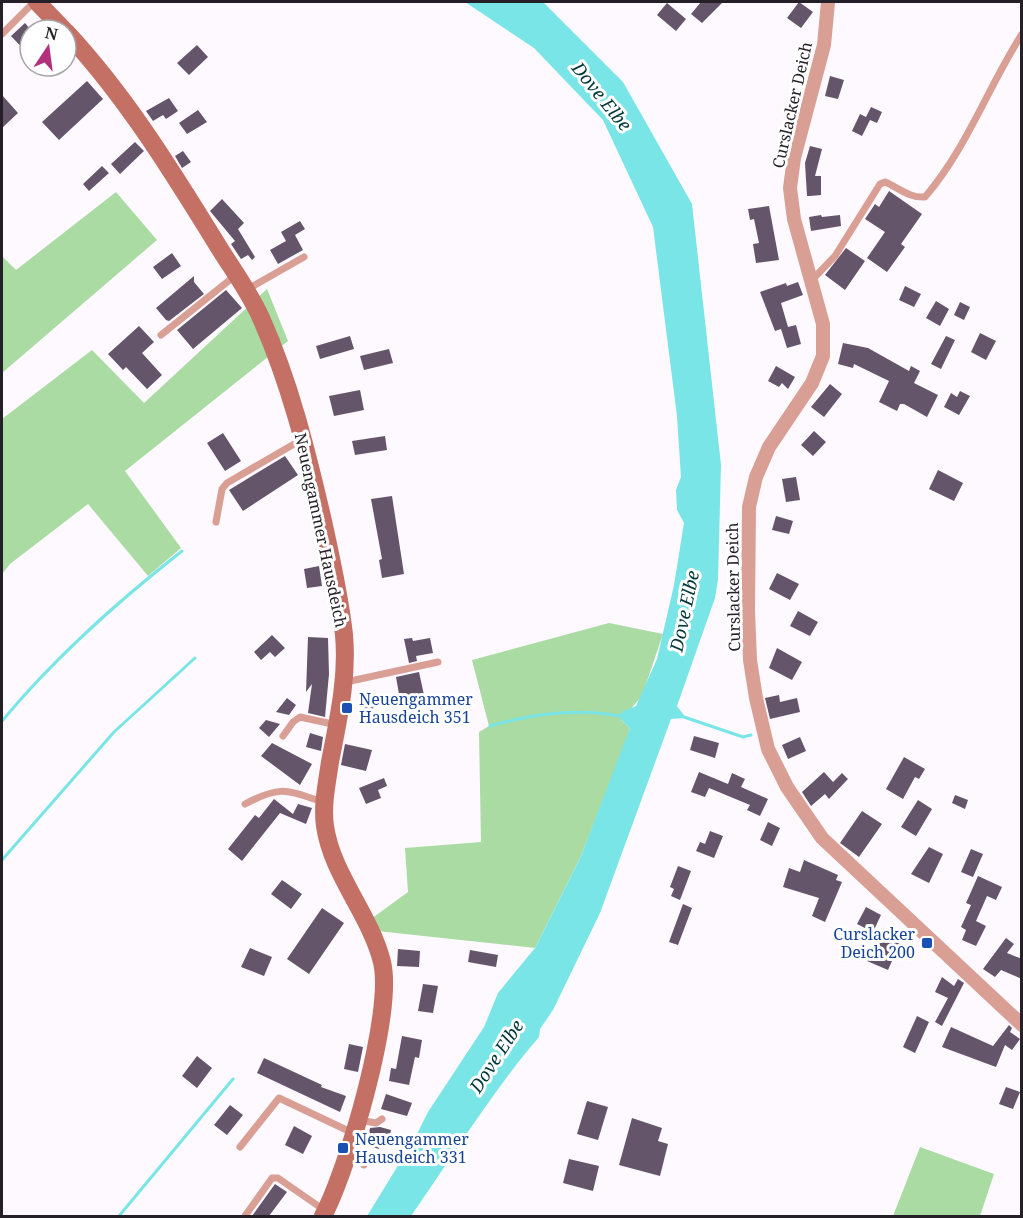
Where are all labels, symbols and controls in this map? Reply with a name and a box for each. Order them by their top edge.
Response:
north arrow [18,18,78,78]
text: N [43,21,60,46]
street label: Curslacker Deich [767,40,817,170]
water label: Dove Elbe [566,56,637,136]
street label: Neuengammer Hausdeich [290,431,352,629]
street label: Curslacker Deich [721,522,745,652]
water label: Dove Elbe [663,568,704,655]
place label: Neuengammer Hausdeich 351 [359,688,473,728]
marker: Neuengammer Hausdeich 351 [340,701,354,715]
place label: Curslacker Deich 200 [833,923,915,963]
marker: Curslacker Deich 200 [920,936,934,950]
water label: Dove Elbe [463,1015,529,1098]
place label: Neuengammer Hausdeich 331 [355,1128,469,1168]
marker: Neuengammer Hausdeich 331 [336,1141,350,1155]

